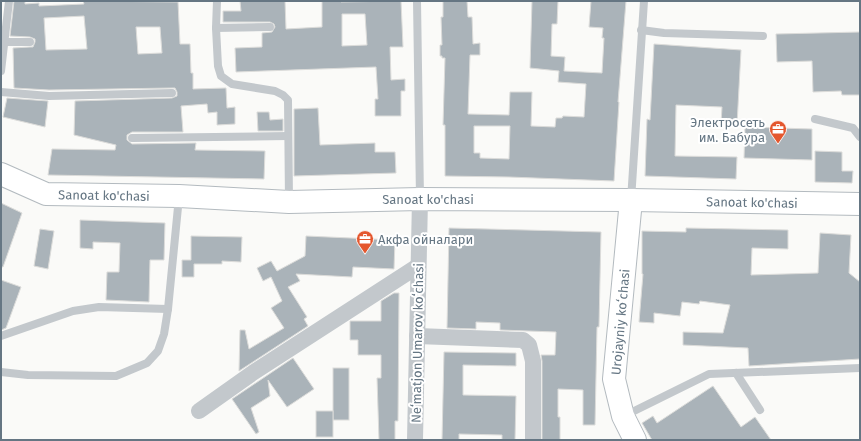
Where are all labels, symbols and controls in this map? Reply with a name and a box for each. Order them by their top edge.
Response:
place label: Электросеть им. Бабура [690,115,765,145]
office icon: Электросеть им. Бабура [768,119,788,144]
street label: Sanoat ko'chasi [58,187,150,204]
street label: Sanoat ko'chasi [382,192,474,207]
street label: Sanoat ko'chasi [706,194,798,211]
office icon: Акфа ойналари [355,229,375,254]
place label: Акфа ойналари [378,232,473,247]
street label: Neʻmatjon Umarov koʻchasi [409,263,426,423]
street label: Urоjayniy koʻchasi [608,268,633,376]

